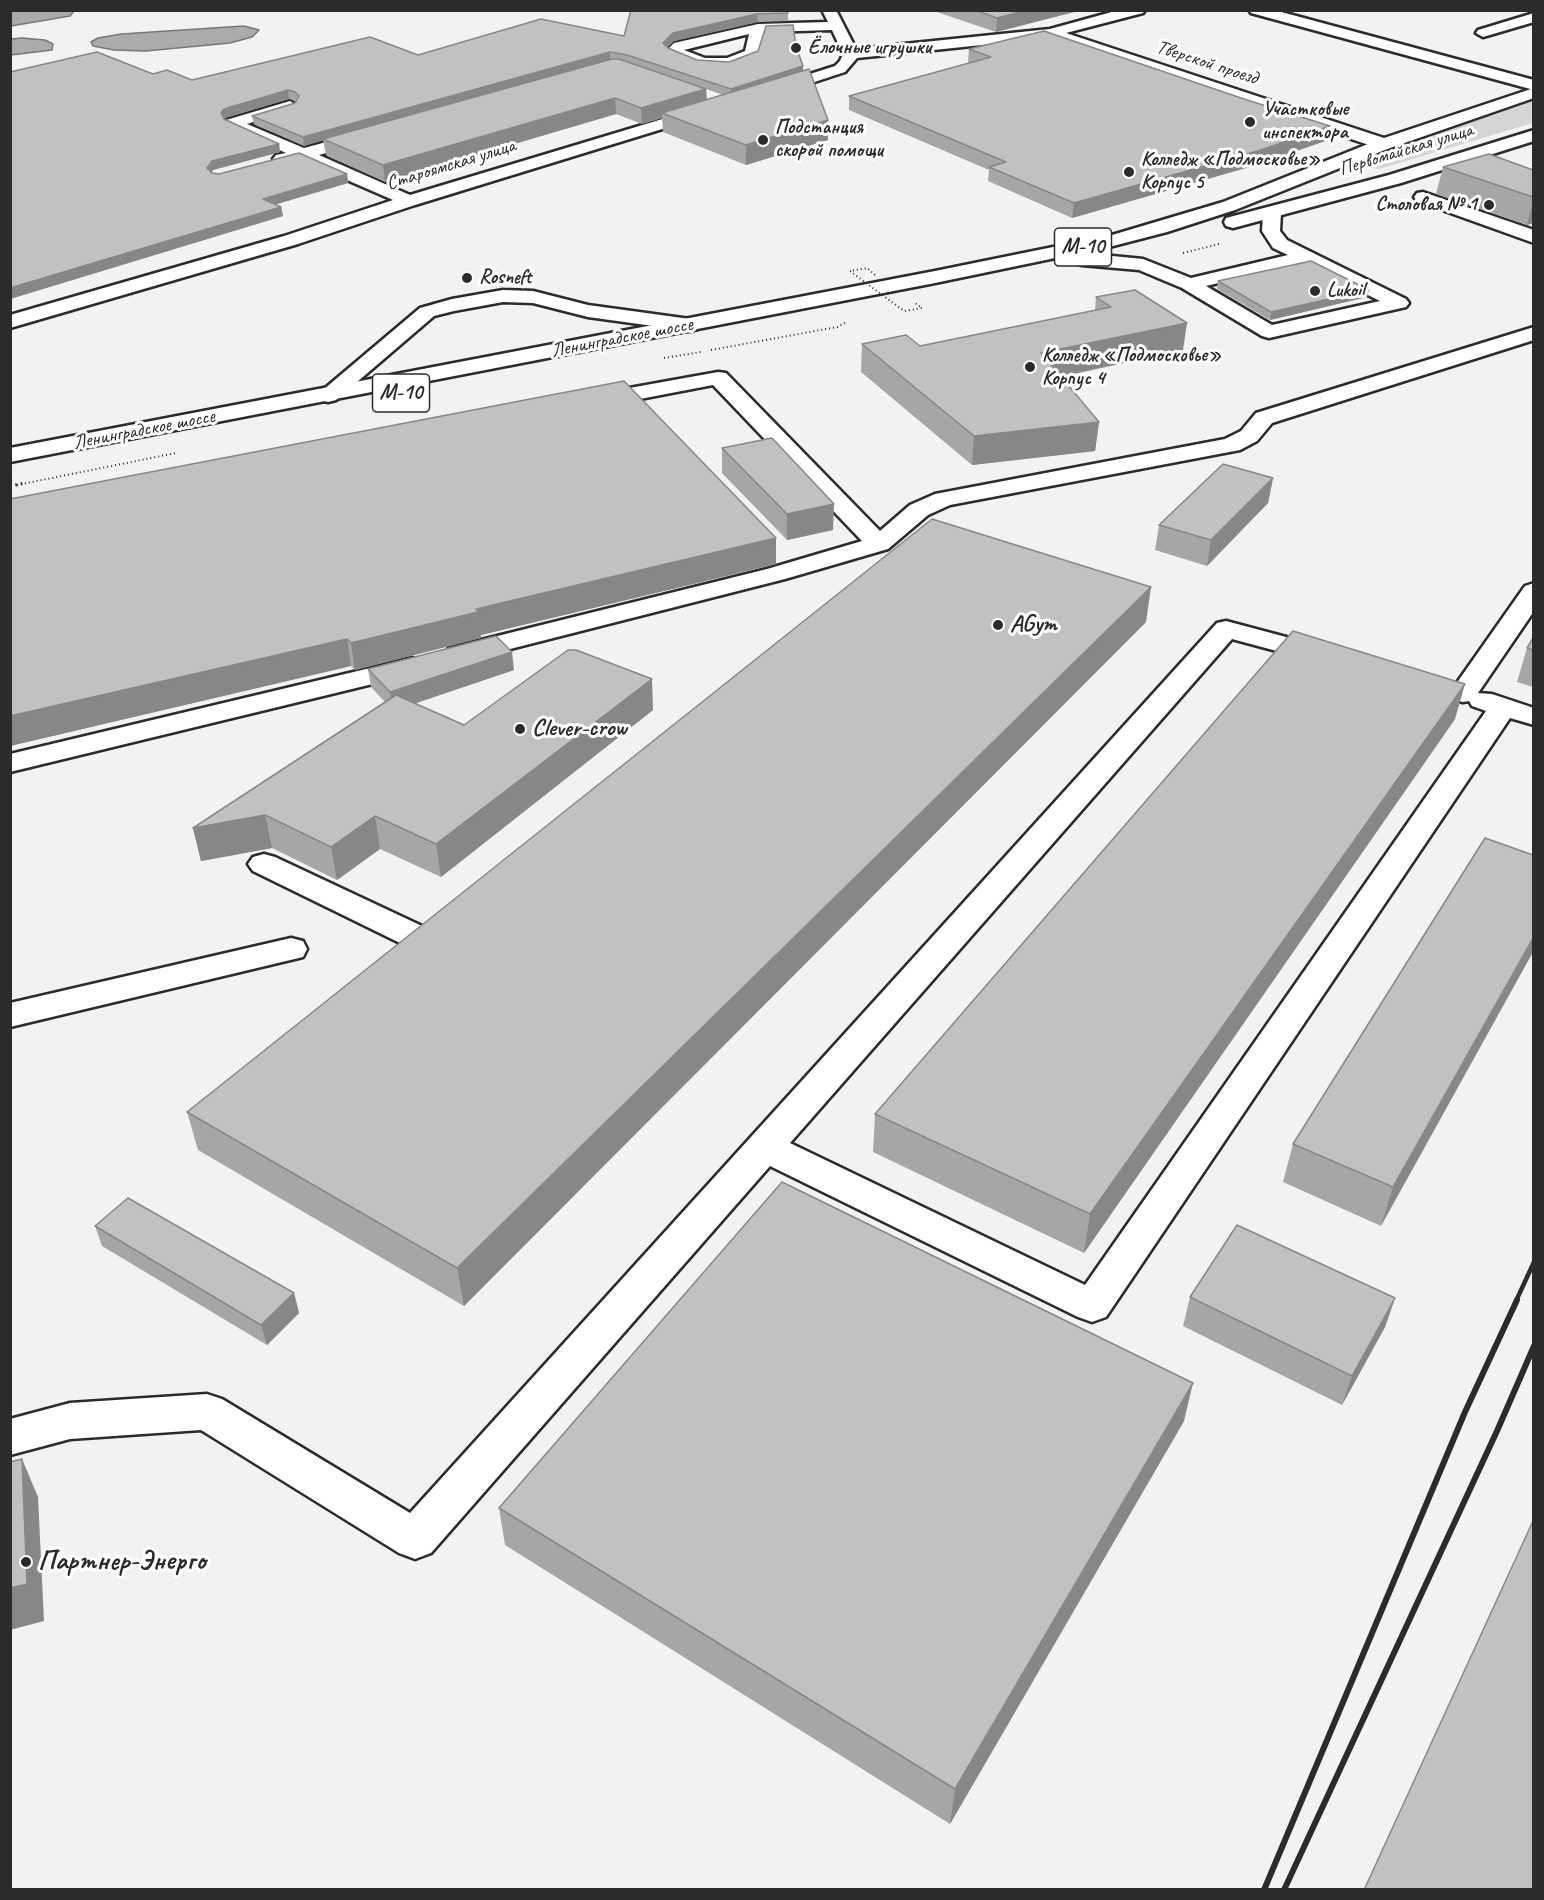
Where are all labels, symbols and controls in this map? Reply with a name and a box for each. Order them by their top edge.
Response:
street label: Тверской проезд [1153,35,1261,91]
place label: Ёлочные игрушки [808,36,931,60]
marker: Ёлочные игрушки [789,41,803,55]
place label: Участковые инспектора [1262,98,1348,145]
marker: Участковые инспектора [1243,115,1257,129]
place label: Подстанция скорой помощи [775,116,883,163]
street label: Первомайская улица [1336,118,1476,182]
marker: Подстанция скорой помощи [756,133,770,147]
street label: Староямская улица [384,134,518,196]
place label: Колледж «Подмосковье» Корпус 5 [1141,148,1320,195]
marker: Колледж «Подмосковье» Корпус 5 [1122,165,1136,179]
place label: Столовая № 1 [1376,193,1477,217]
marker: Столовая № 1 [1482,198,1496,212]
road number: М-10 [1054,228,1112,266]
place label: Rosneft [479,266,531,290]
marker: Rosneft [460,271,474,285]
place label: Lukoil [1327,279,1365,303]
marker: Lukoil [1308,284,1322,298]
street label: Ленинградское шоссе [549,313,695,363]
place label: Колледж «Подмосковье» Корпус 4 [1042,344,1221,391]
marker: Колледж «Подмосковье» Корпус 4 [1023,360,1037,374]
road number: М-10 [372,374,430,412]
street label: Ленинградское шоссе [71,405,217,455]
place label: AGym [1010,611,1057,639]
marker: AGym [991,618,1005,632]
place label: Clever-crow [532,715,627,743]
marker: Clever-crow [513,722,527,736]
place label: Партнер-Энерго [38,1545,206,1579]
marker: Партнер-Энерго [19,1555,33,1569]

